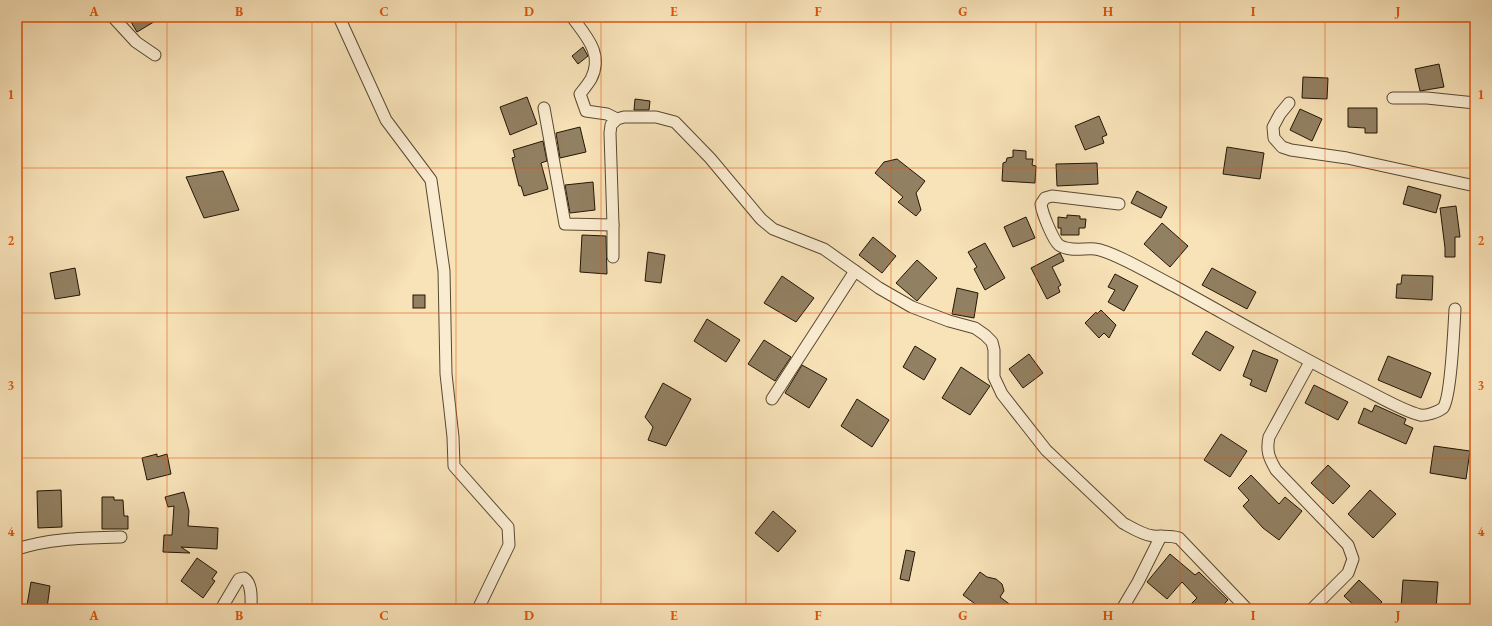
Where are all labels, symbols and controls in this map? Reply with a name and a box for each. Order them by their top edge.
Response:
text: A [88,3,99,20]
text: B [235,3,243,20]
text: C [379,3,389,20]
text: D [524,3,534,20]
text: E [670,3,678,20]
text: F [814,3,822,20]
text: G [958,3,968,20]
text: H [1103,3,1114,20]
text: I [1251,3,1256,20]
text: J [1394,3,1401,20]
text: 1 [8,86,15,103]
text: 1 [1478,86,1485,103]
text: 2 [8,232,15,249]
text: 2 [1478,232,1485,249]
text: 3 [8,377,15,394]
text: 3 [1478,377,1485,394]
text: 4 [8,523,15,540]
text: 4 [1478,523,1485,540]
text: A [88,607,99,624]
text: B [235,607,243,624]
text: C [379,607,389,624]
text: D [524,607,534,624]
text: E [670,607,678,624]
text: F [814,607,822,624]
text: G [958,607,968,624]
text: H [1103,607,1114,624]
text: I [1251,607,1256,624]
text: J [1394,607,1401,624]

